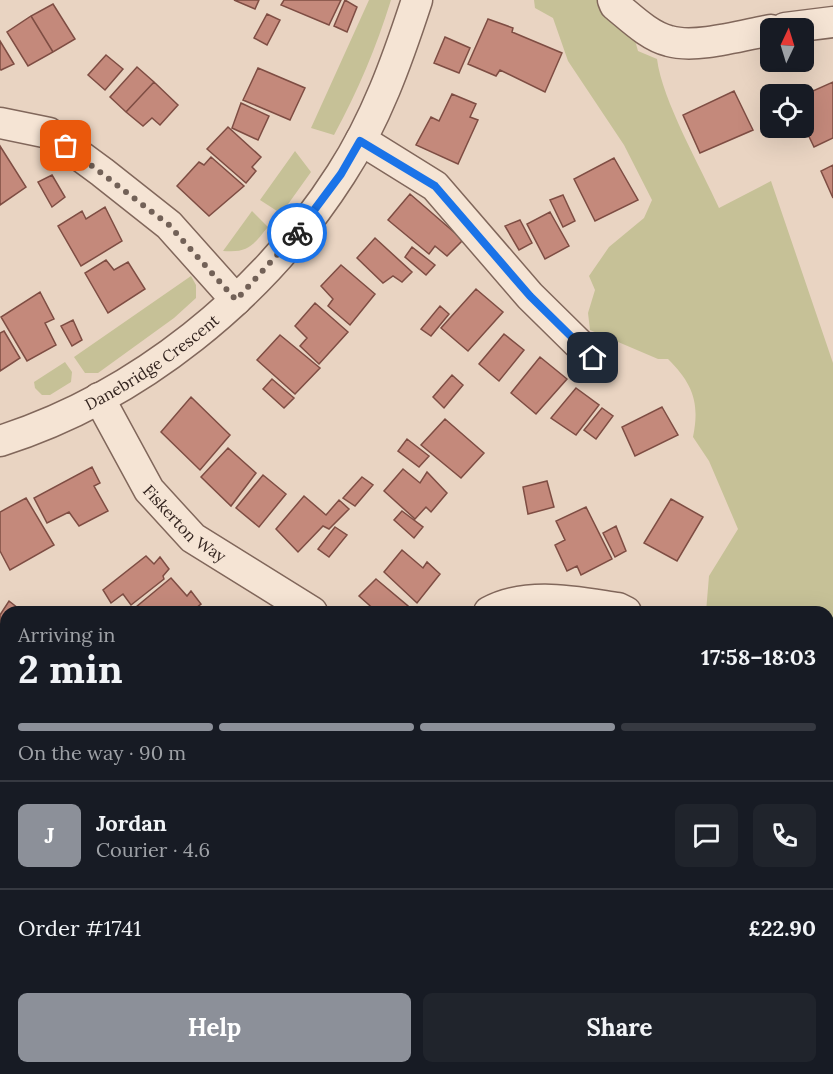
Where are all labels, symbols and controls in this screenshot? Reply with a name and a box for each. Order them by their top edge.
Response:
north arrow [760,18,814,72]
map controls [760,18,814,138]
button: locate [760,84,814,138]
pin [40,120,91,171]
icon: bag [49,129,82,162]
courier [267,203,327,263]
icon: bike [281,217,314,250]
street label: Danebridge Crescent [81,309,223,414]
pin [567,332,618,383]
icon: home [576,341,609,374]
street label: Fiskerton Way [139,480,230,566]
text: Arriving in [18,622,115,647]
text: 17:58–18:03 [701,643,816,671]
text: 2 min [18,644,123,694]
text: On the way · 90 m [18,740,186,765]
button: chat [675,804,738,867]
button: phone [753,804,816,867]
text: Jordan [96,809,167,837]
text: J [45,821,54,849]
text: Courier · 4.6 [96,837,210,862]
text: Order #1741 [18,914,141,942]
text: £22.90 [748,914,816,942]
button: Help [18,993,411,1062]
button: Share [423,993,816,1062]

